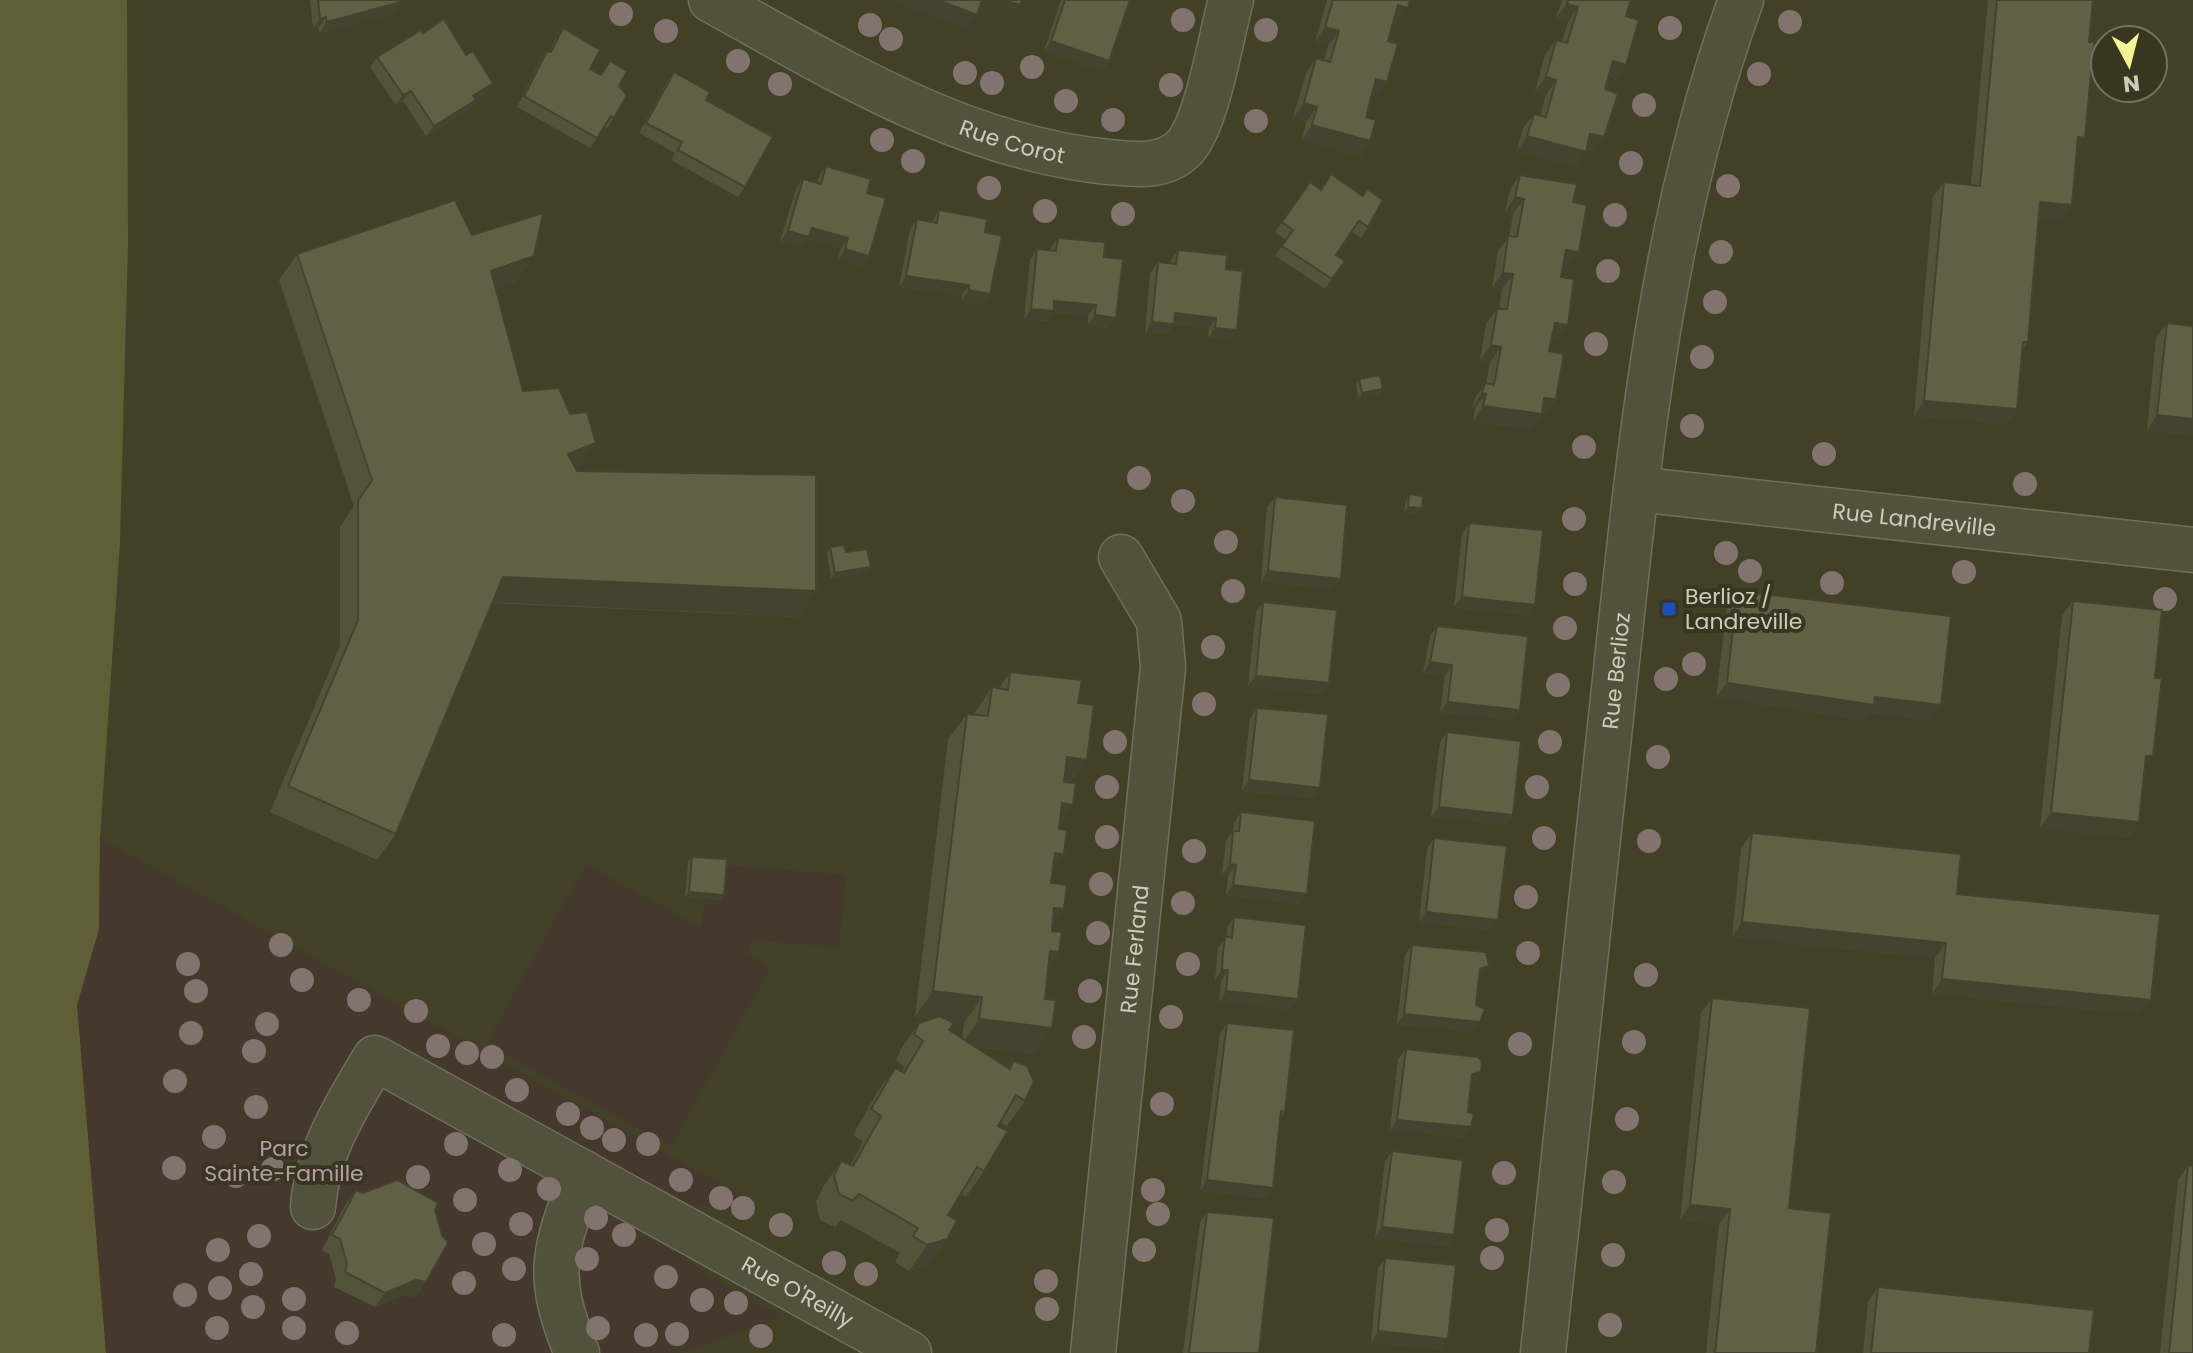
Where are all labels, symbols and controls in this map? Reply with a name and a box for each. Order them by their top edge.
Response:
north arrow [2089,24,2169,104]
text: N [2121,67,2141,100]
street label: Rue Corot [955,112,1068,171]
street label: Rue Landreville [1831,496,1998,544]
place label: Berlioz / Landreville [1685,581,1802,637]
marker: Berlioz / Landreville [1660,600,1678,618]
street label: Rue Berlioz [1595,611,1638,731]
street label: Rue Ferland [1113,883,1157,1015]
park label: Parc Sainte-Famille [204,1133,364,1189]
street label: Rue O'Reilly [736,1249,860,1336]

